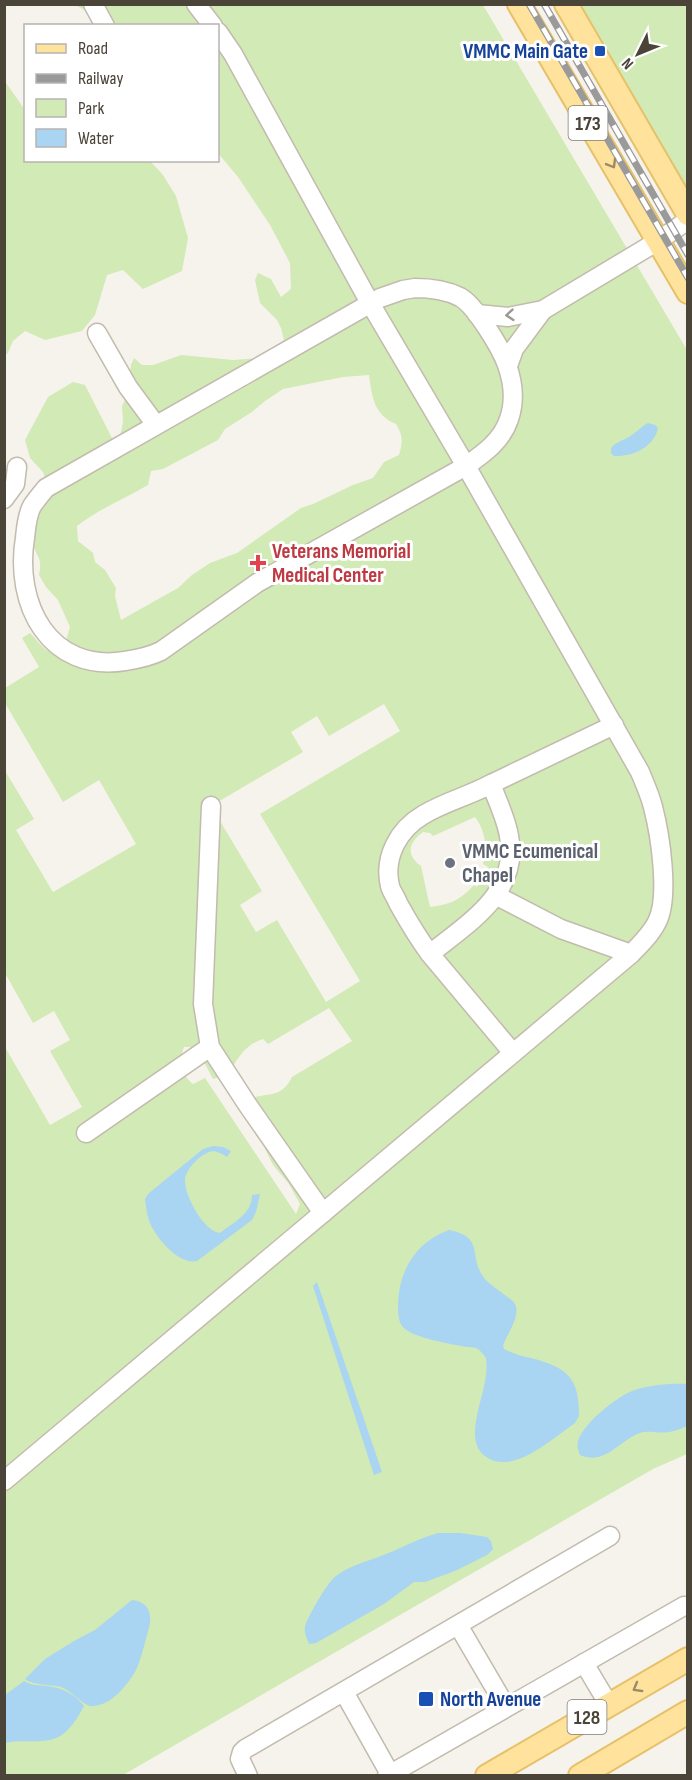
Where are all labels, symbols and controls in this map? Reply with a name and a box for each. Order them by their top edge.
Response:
legend [24,24,219,162]
north arrow [608,24,668,84]
text: Road [78,38,108,59]
place label: VMMC Main Gate [463,39,588,64]
marker: VMMC Main Gate [593,44,607,58]
text: N [618,54,638,73]
text: Railway [78,68,123,89]
text: Park [78,98,104,119]
road number: 173 [568,106,608,140]
text: Water [78,128,114,149]
one-way arrow [605,158,617,168]
one-way arrow [505,309,514,322]
place label: Veterans Memorial Medical Center [272,539,411,588]
marker: Veterans Memorial Medical Center [249,554,267,572]
place label: VMMC Ecumenical Chapel [462,839,598,888]
marker: VMMC Ecumenical Chapel [443,856,457,870]
one-way arrow [633,1681,643,1693]
place label: North Avenue [440,1687,541,1712]
marker: North Avenue [417,1690,435,1708]
road number: 128 [568,1700,606,1734]

